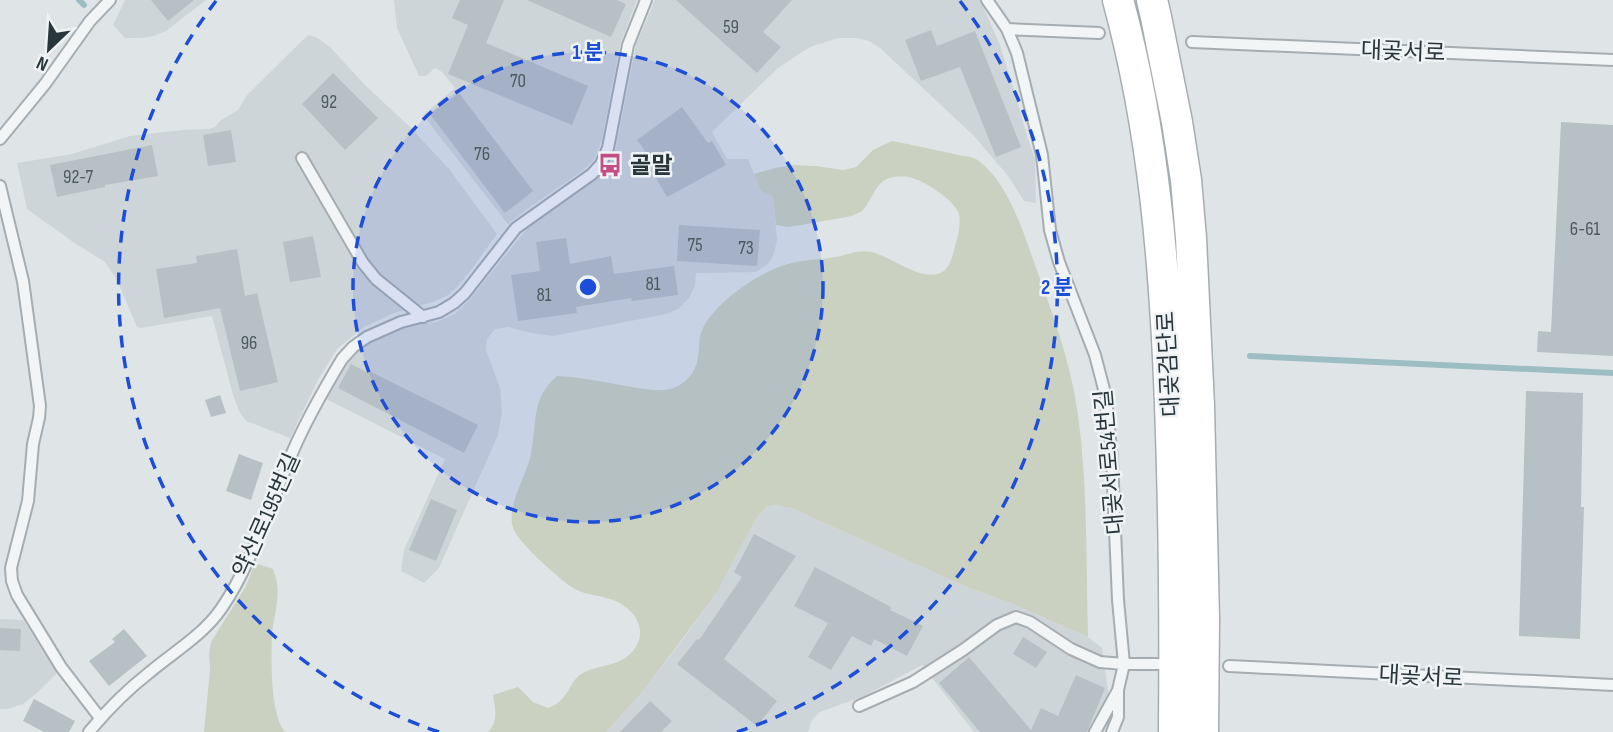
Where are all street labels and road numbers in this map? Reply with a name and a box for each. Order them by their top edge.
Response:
street label: 대곶서로 [1360,37,1446,67]
street label: 대곶검단로 [1152,310,1186,418]
street label: 대곶서로54번길 [1090,388,1130,536]
street label: 약산로195번길 [227,449,307,582]
street label: 대곶서로 [1378,661,1464,693]

